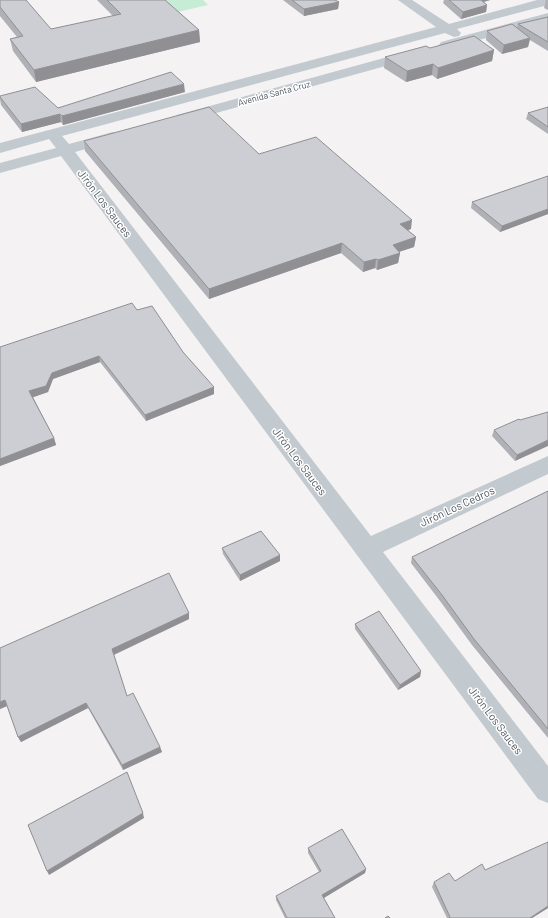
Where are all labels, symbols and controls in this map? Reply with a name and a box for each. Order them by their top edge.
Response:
street label: Avenida Santa Cruz [237,78,311,108]
street label: Jirón Los Sauces [75,167,135,239]
street label: Jirón Los Sauces [270,425,330,497]
street label: Jirón Los Cedros [418,483,496,529]
street label: Jirón Los Sauces [466,684,526,756]

